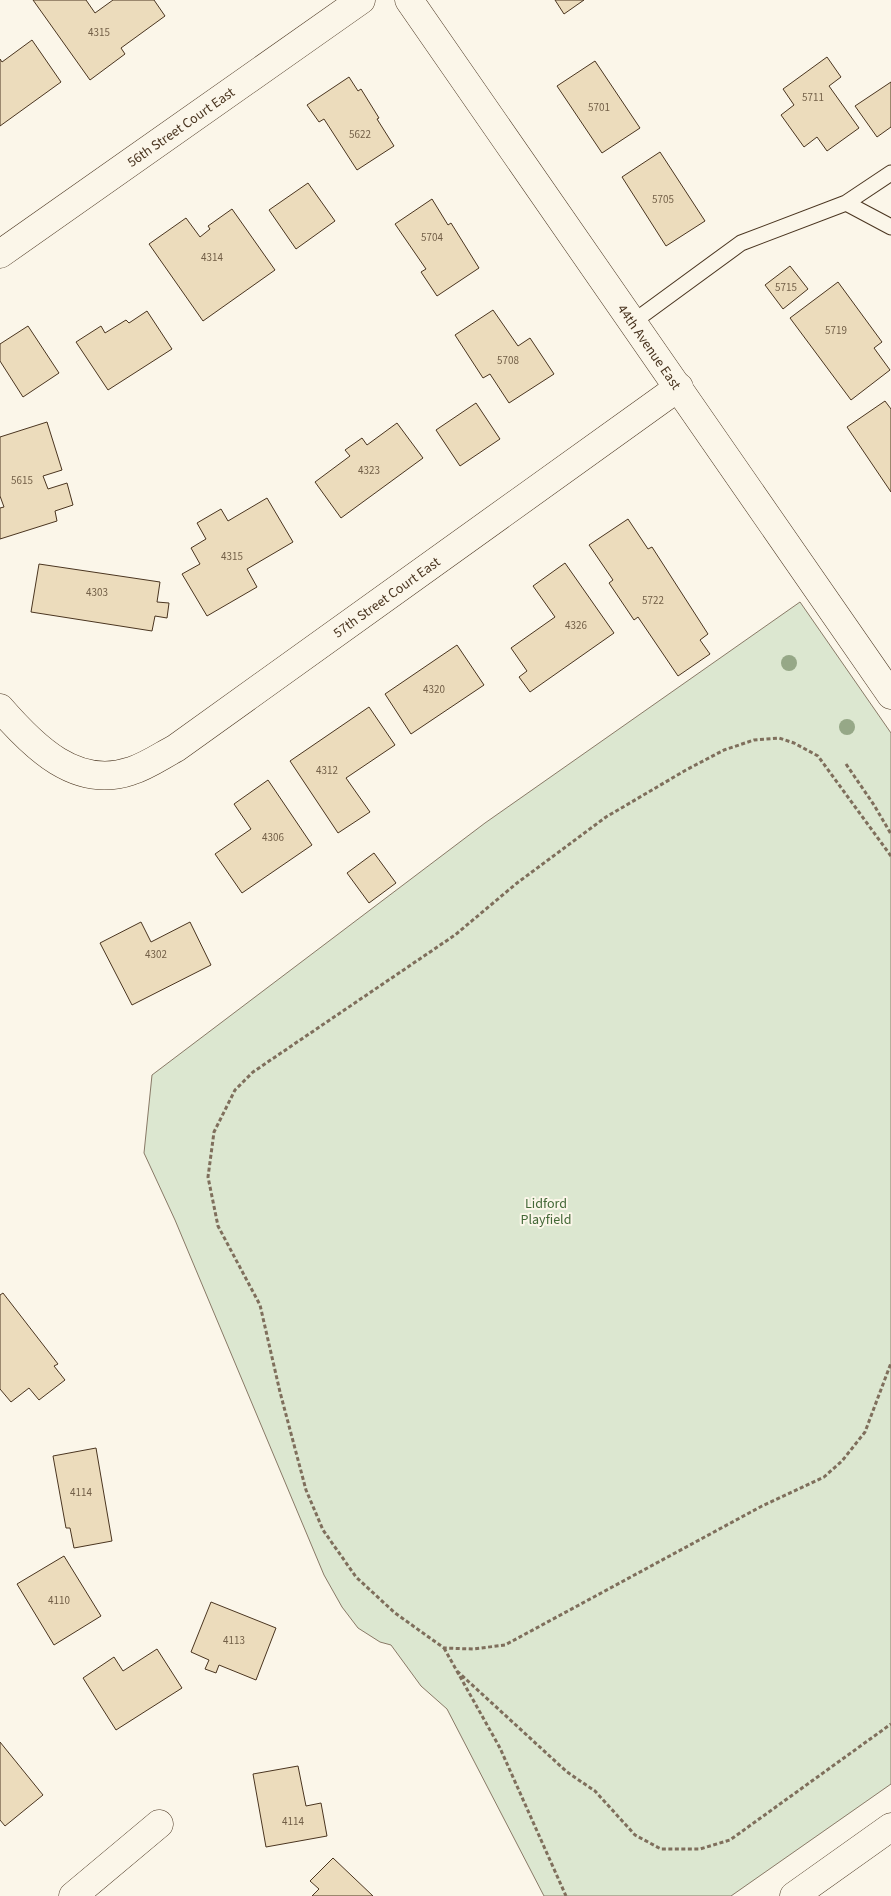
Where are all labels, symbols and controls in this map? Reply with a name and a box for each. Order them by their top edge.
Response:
house number: 4315 [88,25,110,40]
street label: 56th Street Court East [123,83,239,172]
house number: 5711 [802,90,824,105]
house number: 5701 [588,100,610,115]
house number: 5622 [349,127,371,142]
house number: 5705 [652,192,674,207]
house number: 5704 [421,230,443,245]
house number: 4314 [201,250,223,265]
house number: 5715 [775,280,797,295]
street label: 44th Avenue East [612,301,686,394]
house number: 5719 [825,323,847,338]
house number: 5708 [497,353,519,368]
house number: 4323 [358,463,380,478]
house number: 5615 [11,473,33,488]
house number: 4315 [221,549,243,564]
street label: 57th Street Court East [329,552,445,643]
house number: 4303 [86,585,108,600]
house number: 5722 [642,593,664,608]
house number: 4326 [565,618,587,633]
house number: 4320 [423,682,445,697]
house number: 4312 [316,763,338,778]
house number: 4306 [262,830,284,845]
house number: 4302 [145,947,167,962]
park label: Lidford Playfield [521,1194,571,1230]
house number: 4114 [70,1485,92,1500]
house number: 4110 [48,1593,70,1608]
house number: 4113 [223,1633,245,1648]
house number: 4114 [282,1814,304,1829]

